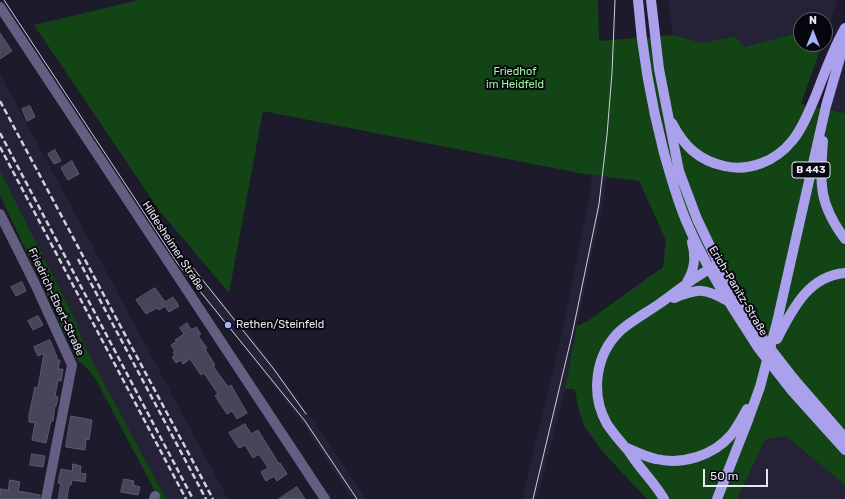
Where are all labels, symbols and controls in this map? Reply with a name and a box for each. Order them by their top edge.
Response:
north arrow [793,12,833,52]
text: N [809,14,817,27]
park label: Friedhof im Heidfeld [486,65,544,91]
road number: B 443 [792,162,830,178]
street label: Hildesheimer Straße [139,199,207,293]
street label: Erich-Panitz-Straße [706,244,770,338]
street label: Friedrich-Ebert-Straße [25,246,87,358]
place label: Rethen/Steinfeld [236,318,324,332]
marker: Rethen/Steinfeld [223,320,233,330]
scale bar [705,461,770,487]
text: 50 m [710,469,738,483]

